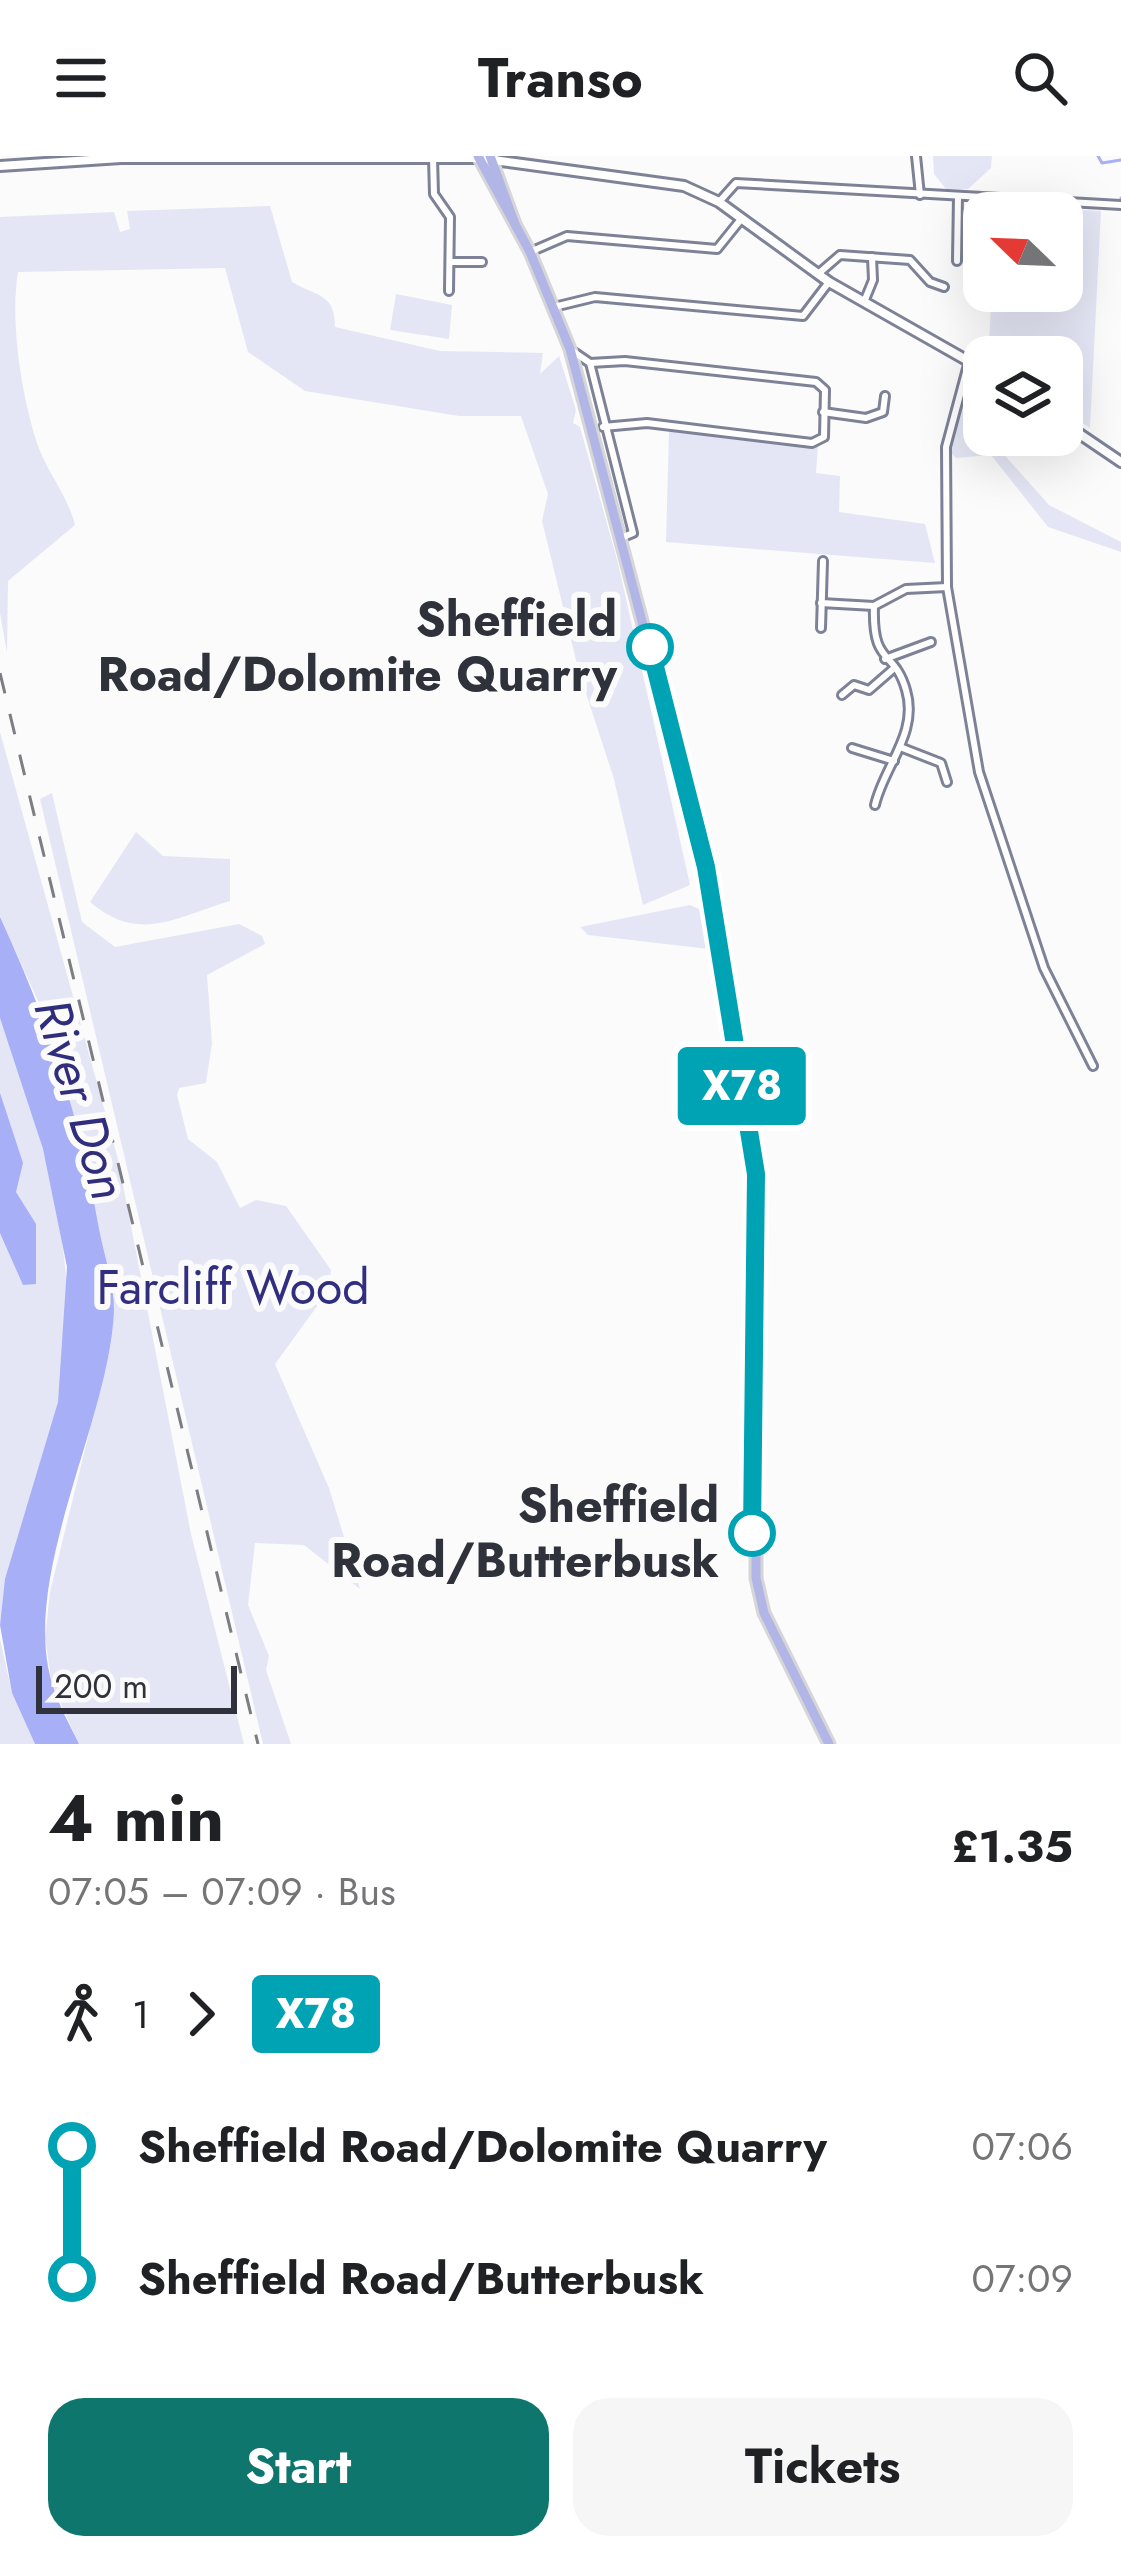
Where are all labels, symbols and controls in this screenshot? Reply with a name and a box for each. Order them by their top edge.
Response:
text: Transo [478,39,643,117]
icon: menu [48,45,114,111]
icon: search [1007,45,1073,111]
north arrow [963,192,1083,312]
map controls [963,192,1083,456]
button: layers [963,336,1083,456]
place label: Sheffield Road/Dolomite Quarry [98,585,618,709]
marker: Sheffield Road/Dolomite Quarry [628,625,672,669]
water label: River Don [15,990,147,1208]
line badge: X78 [673,1047,811,1125]
text: X78 [702,1055,782,1116]
park label: Farcliff Wood [96,1253,370,1322]
place label: Sheffield Road/Butterbusk [331,1471,719,1595]
marker: Sheffield Road/Butterbusk [730,1511,774,1555]
scale bar [36,1660,237,1713]
text: 200 m [54,1663,148,1710]
text: 4 min [48,1770,224,1866]
text: £1.35 [951,1814,1073,1879]
text: 07:05 – 07:09 · Bus [48,1863,396,1920]
icon: walk [48,1981,114,2047]
icon: forward [168,1981,234,2047]
text: X78 [276,1983,356,2044]
text: 1 [132,1986,150,2043]
text: Sheffield Road/Dolomite Quarry [138,2114,827,2179]
text: 07:06 [972,2118,1073,2175]
text: Sheffield Road/Butterbusk [138,2246,704,2311]
text: 07:09 [972,2250,1073,2307]
button: Start [48,2398,549,2536]
button: Tickets [573,2398,1073,2536]

